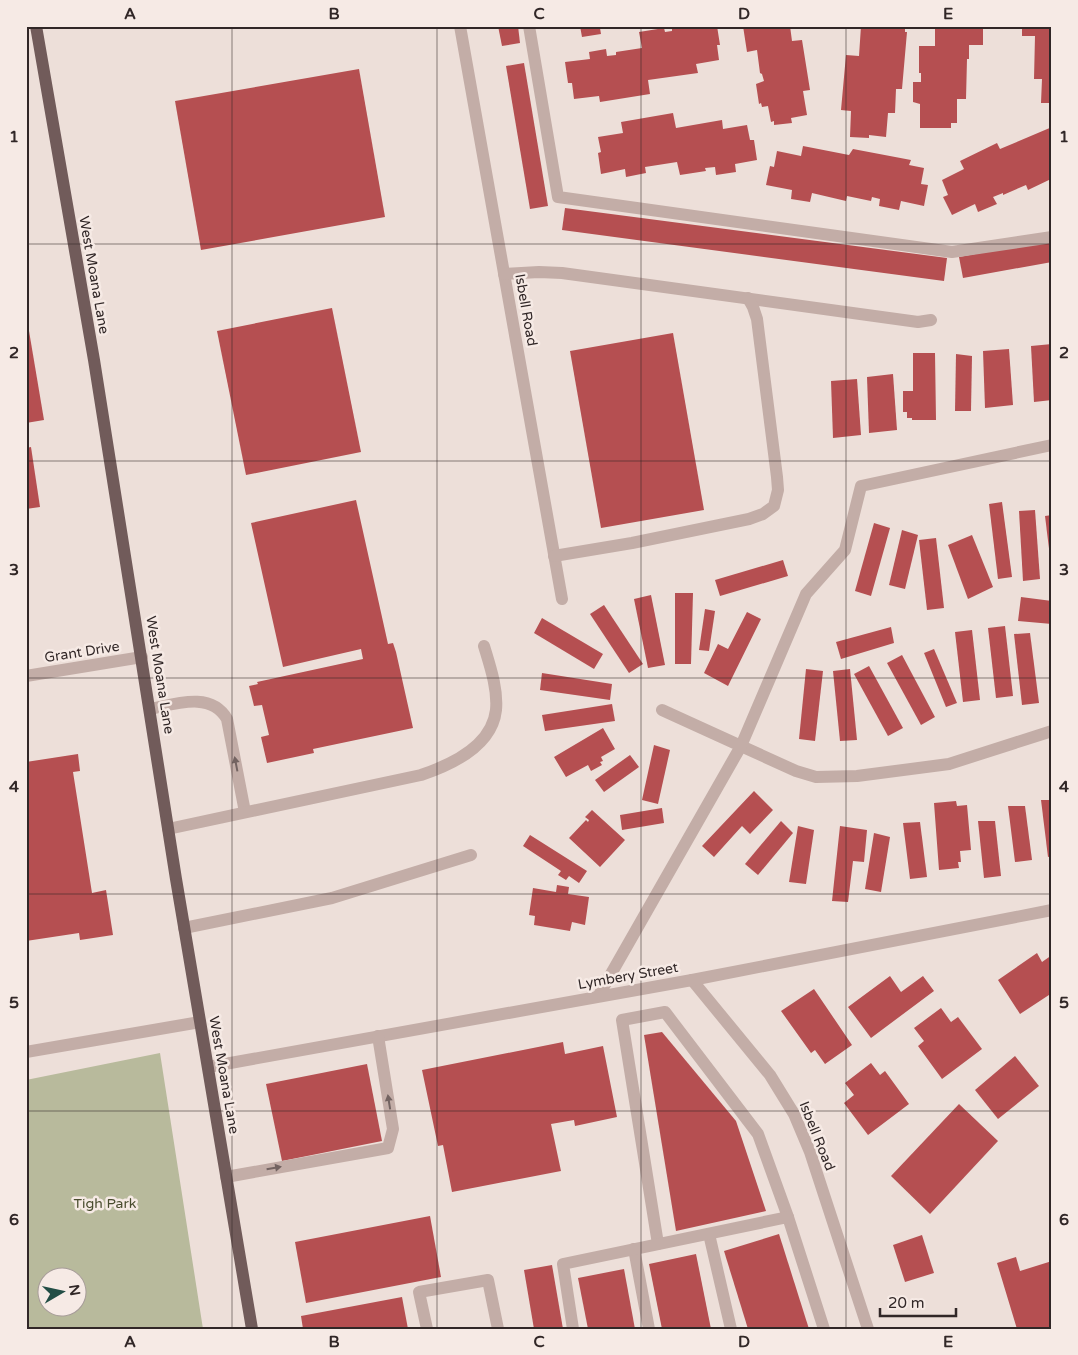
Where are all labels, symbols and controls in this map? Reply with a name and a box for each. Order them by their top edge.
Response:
text: A [124,4,136,24]
text: B [328,4,340,24]
text: C [533,4,545,24]
text: D [738,4,750,24]
text: E [943,4,953,24]
text: 1 [9,127,19,147]
text: 1 [1059,127,1069,147]
street label: West Moana Lane [75,215,113,335]
street label: Isbell Road [511,273,541,347]
text: 2 [9,343,19,363]
text: 2 [1059,343,1069,363]
text: 3 [9,560,19,580]
text: 3 [1059,560,1069,580]
street label: West Moana Lane [142,615,178,735]
street label: Grant Drive [43,638,121,666]
one-way arrow [232,757,240,772]
text: 4 [9,777,19,797]
text: 4 [1059,777,1069,797]
street label: Lymbery Street [576,959,680,993]
text: 5 [9,993,19,1013]
text: 5 [1059,993,1069,1013]
street label: West Moana Lane [205,1015,243,1135]
one-way arrow [385,1093,393,1109]
street label: Isbell Road [795,1099,839,1173]
one-way arrow [267,1164,283,1172]
park label: Tigh Park [74,1195,137,1212]
text: 6 [9,1210,19,1230]
text: 6 [1059,1210,1069,1230]
north arrow [38,1268,88,1318]
text: N [65,1283,84,1297]
scale bar [880,1285,957,1317]
text: 20 m [888,1294,925,1312]
text: A [124,1332,136,1352]
text: B [328,1332,340,1352]
text: C [533,1332,545,1352]
text: D [738,1332,750,1352]
text: E [943,1332,953,1352]

